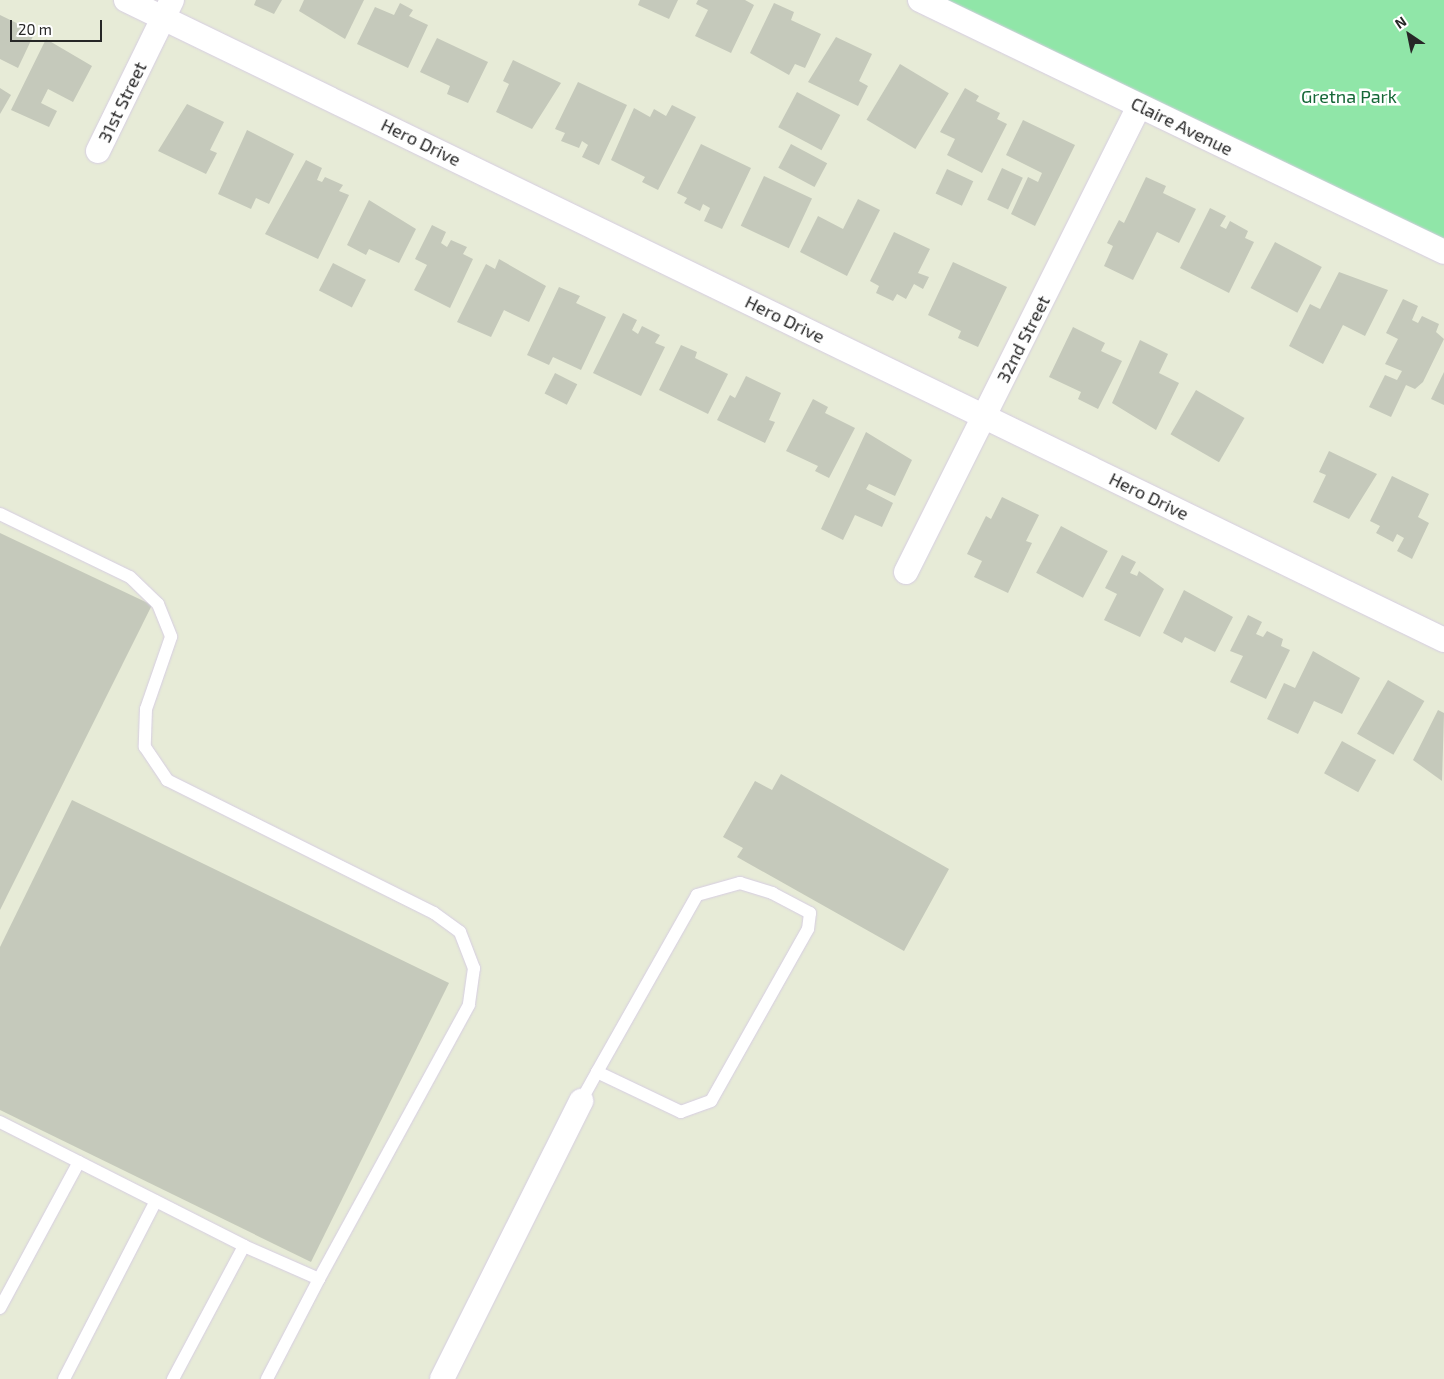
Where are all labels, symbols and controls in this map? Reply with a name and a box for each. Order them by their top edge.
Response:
scale bar [12,10,105,42]
north arrow [1384,10,1434,60]
text: N [1391,12,1409,32]
text: 20 m [18,20,52,38]
street label: 31st Street [93,58,151,146]
park label: Gretna Park [1301,85,1397,107]
street label: Claire Avenue [1127,92,1237,160]
street label: Hero Drive [378,114,464,170]
street label: Hero Drive [742,291,828,347]
street label: 32nd Street [992,292,1054,386]
street label: Hero Drive [1106,468,1192,524]

